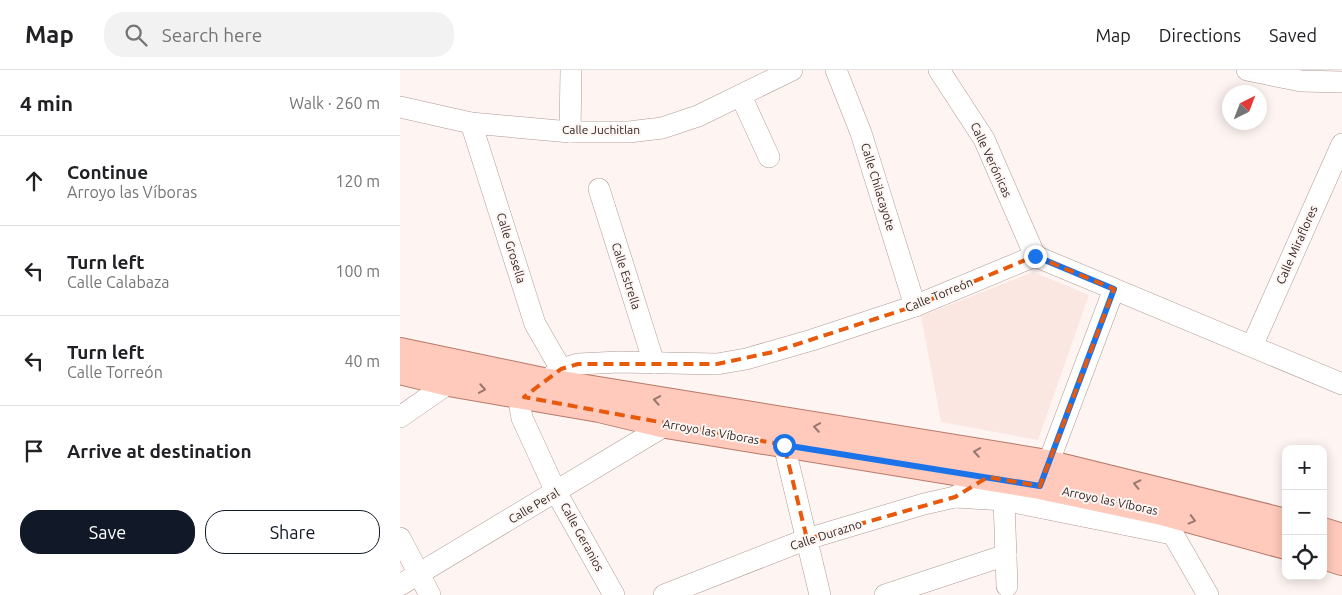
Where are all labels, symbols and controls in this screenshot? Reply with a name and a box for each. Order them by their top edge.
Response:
search box [104,12,454,57]
text: Map [25,21,74,48]
icon: search [122,21,150,49]
text: Search here [162,24,262,46]
text: Map [1095,25,1131,45]
text: Directions [1159,25,1241,45]
text: Saved [1269,25,1317,45]
north arrow [1222,85,1267,130]
text: 4 min [20,91,73,115]
text: Walk · 260 m [289,94,380,112]
street label: Calle Verónicas [968,120,1015,199]
street label: Calle Juchitlan [562,123,640,136]
street label: Calle Chilacayote [859,141,898,232]
text: Continue [67,161,148,183]
icon: ahead [20,167,48,195]
text: 120 m [335,172,380,190]
text: Arroyo las Víboras [67,183,197,201]
street label: Calle Miraflores [1273,204,1320,286]
street label: Calle Grosella [495,211,528,285]
street label: Calle Estrella [610,241,643,311]
route end [1024,245,1047,268]
text: Turn left [67,251,145,273]
icon: left [20,257,48,285]
text: 100 m [335,262,380,280]
text: Calle Calabaza [67,273,170,291]
street label: Calle Torreón [903,275,975,314]
text: Turn left [67,341,145,363]
icon: left [20,347,48,375]
text: 40 m [344,352,380,370]
text: Calle Torreón [67,363,163,381]
one-way arrow [477,384,486,394]
one-way arrow [652,396,661,406]
street label: Arroyo las Víboras [662,417,760,446]
one-way arrow [813,422,821,432]
route start [773,434,796,457]
icon: arrive [20,437,48,465]
text: Arrive at destination [67,440,252,462]
map controls [1282,445,1327,580]
button: + [1282,445,1327,490]
one-way arrow [973,448,982,458]
one-way arrow [1132,479,1141,490]
street label: Arroyo las Víboras [1061,484,1159,517]
street label: Calle Peral [506,485,561,526]
button: − [1282,490,1327,535]
street label: Calle Geranios [558,500,607,573]
button: Save [20,510,195,554]
button: Share [205,510,380,554]
one-way arrow [1187,515,1196,525]
street label: Calle Durazno [788,517,863,552]
button: locate [1282,535,1327,580]

